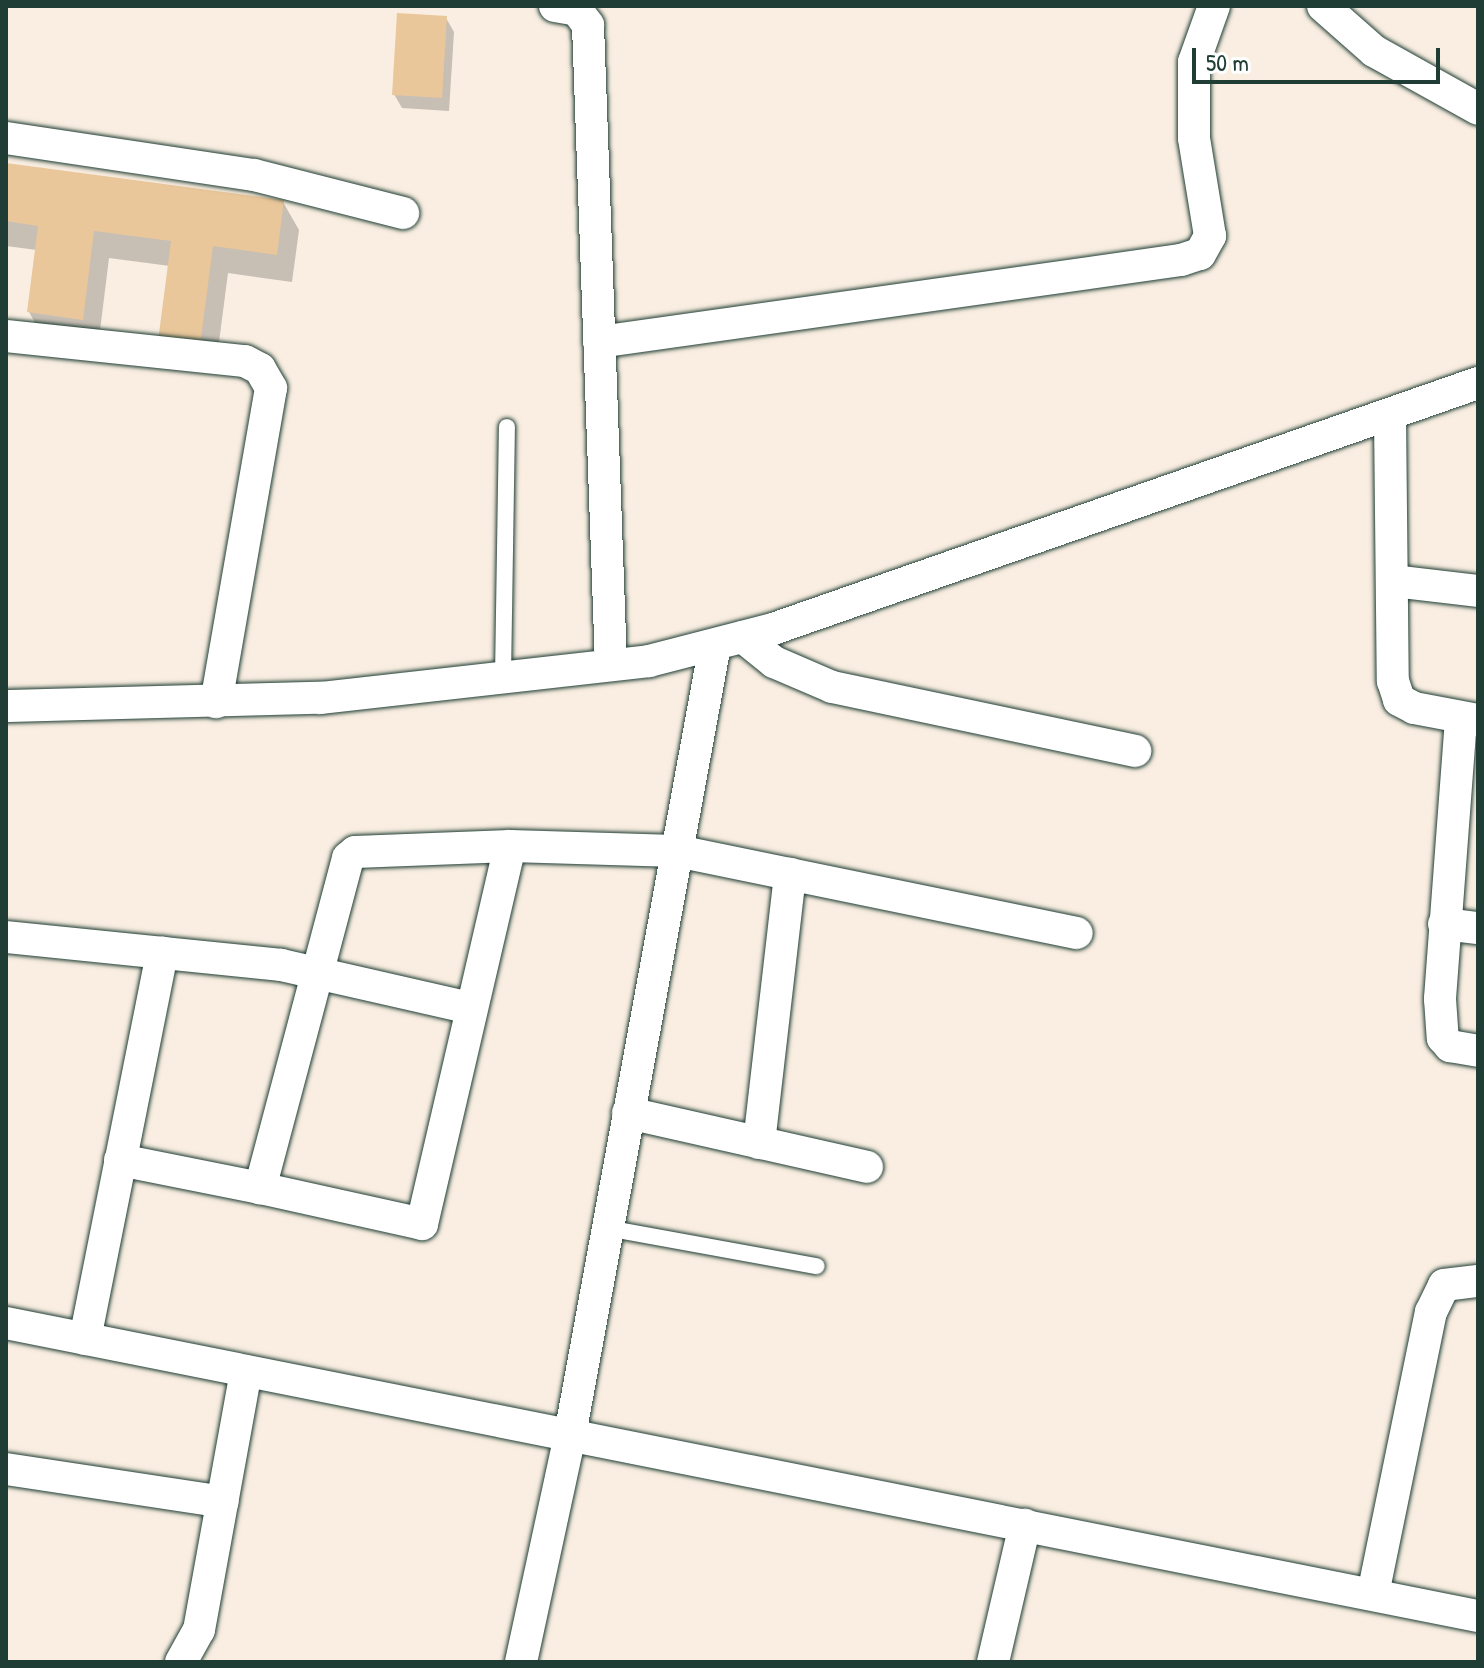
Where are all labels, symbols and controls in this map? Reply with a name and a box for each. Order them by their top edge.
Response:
scale bar [1196,32,1444,82]
text: 50 m [1206,46,1249,78]

